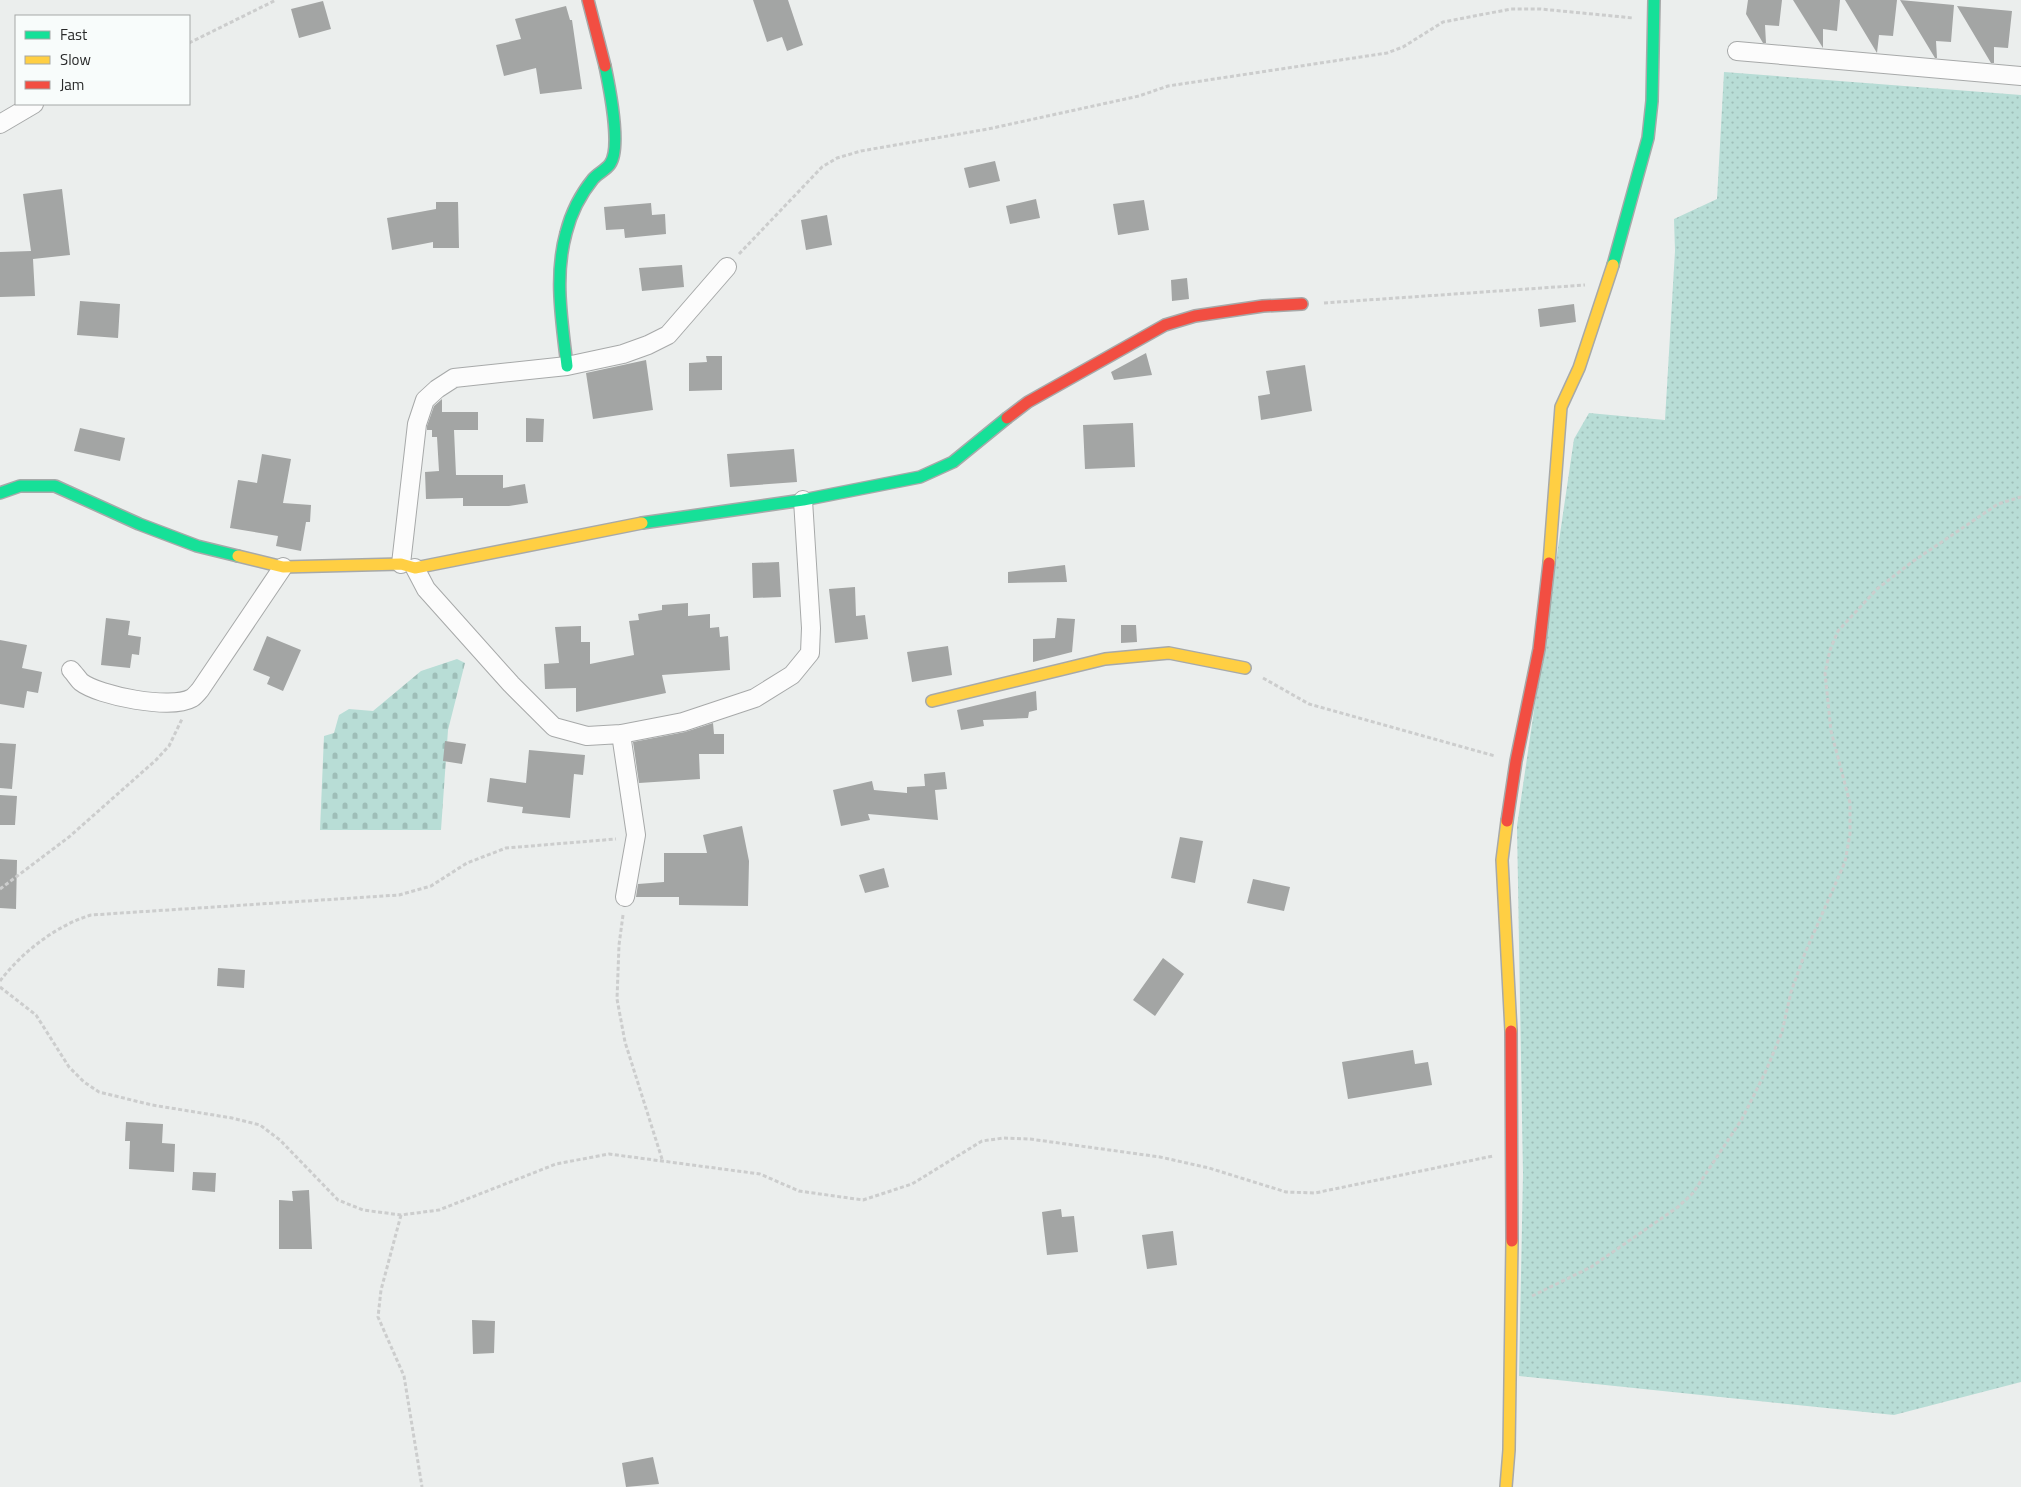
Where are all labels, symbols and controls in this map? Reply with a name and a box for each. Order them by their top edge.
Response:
legend [15,15,190,105]
text: Fast [60,23,88,46]
text: Slow [60,48,91,71]
text: Jam [60,73,84,96]

